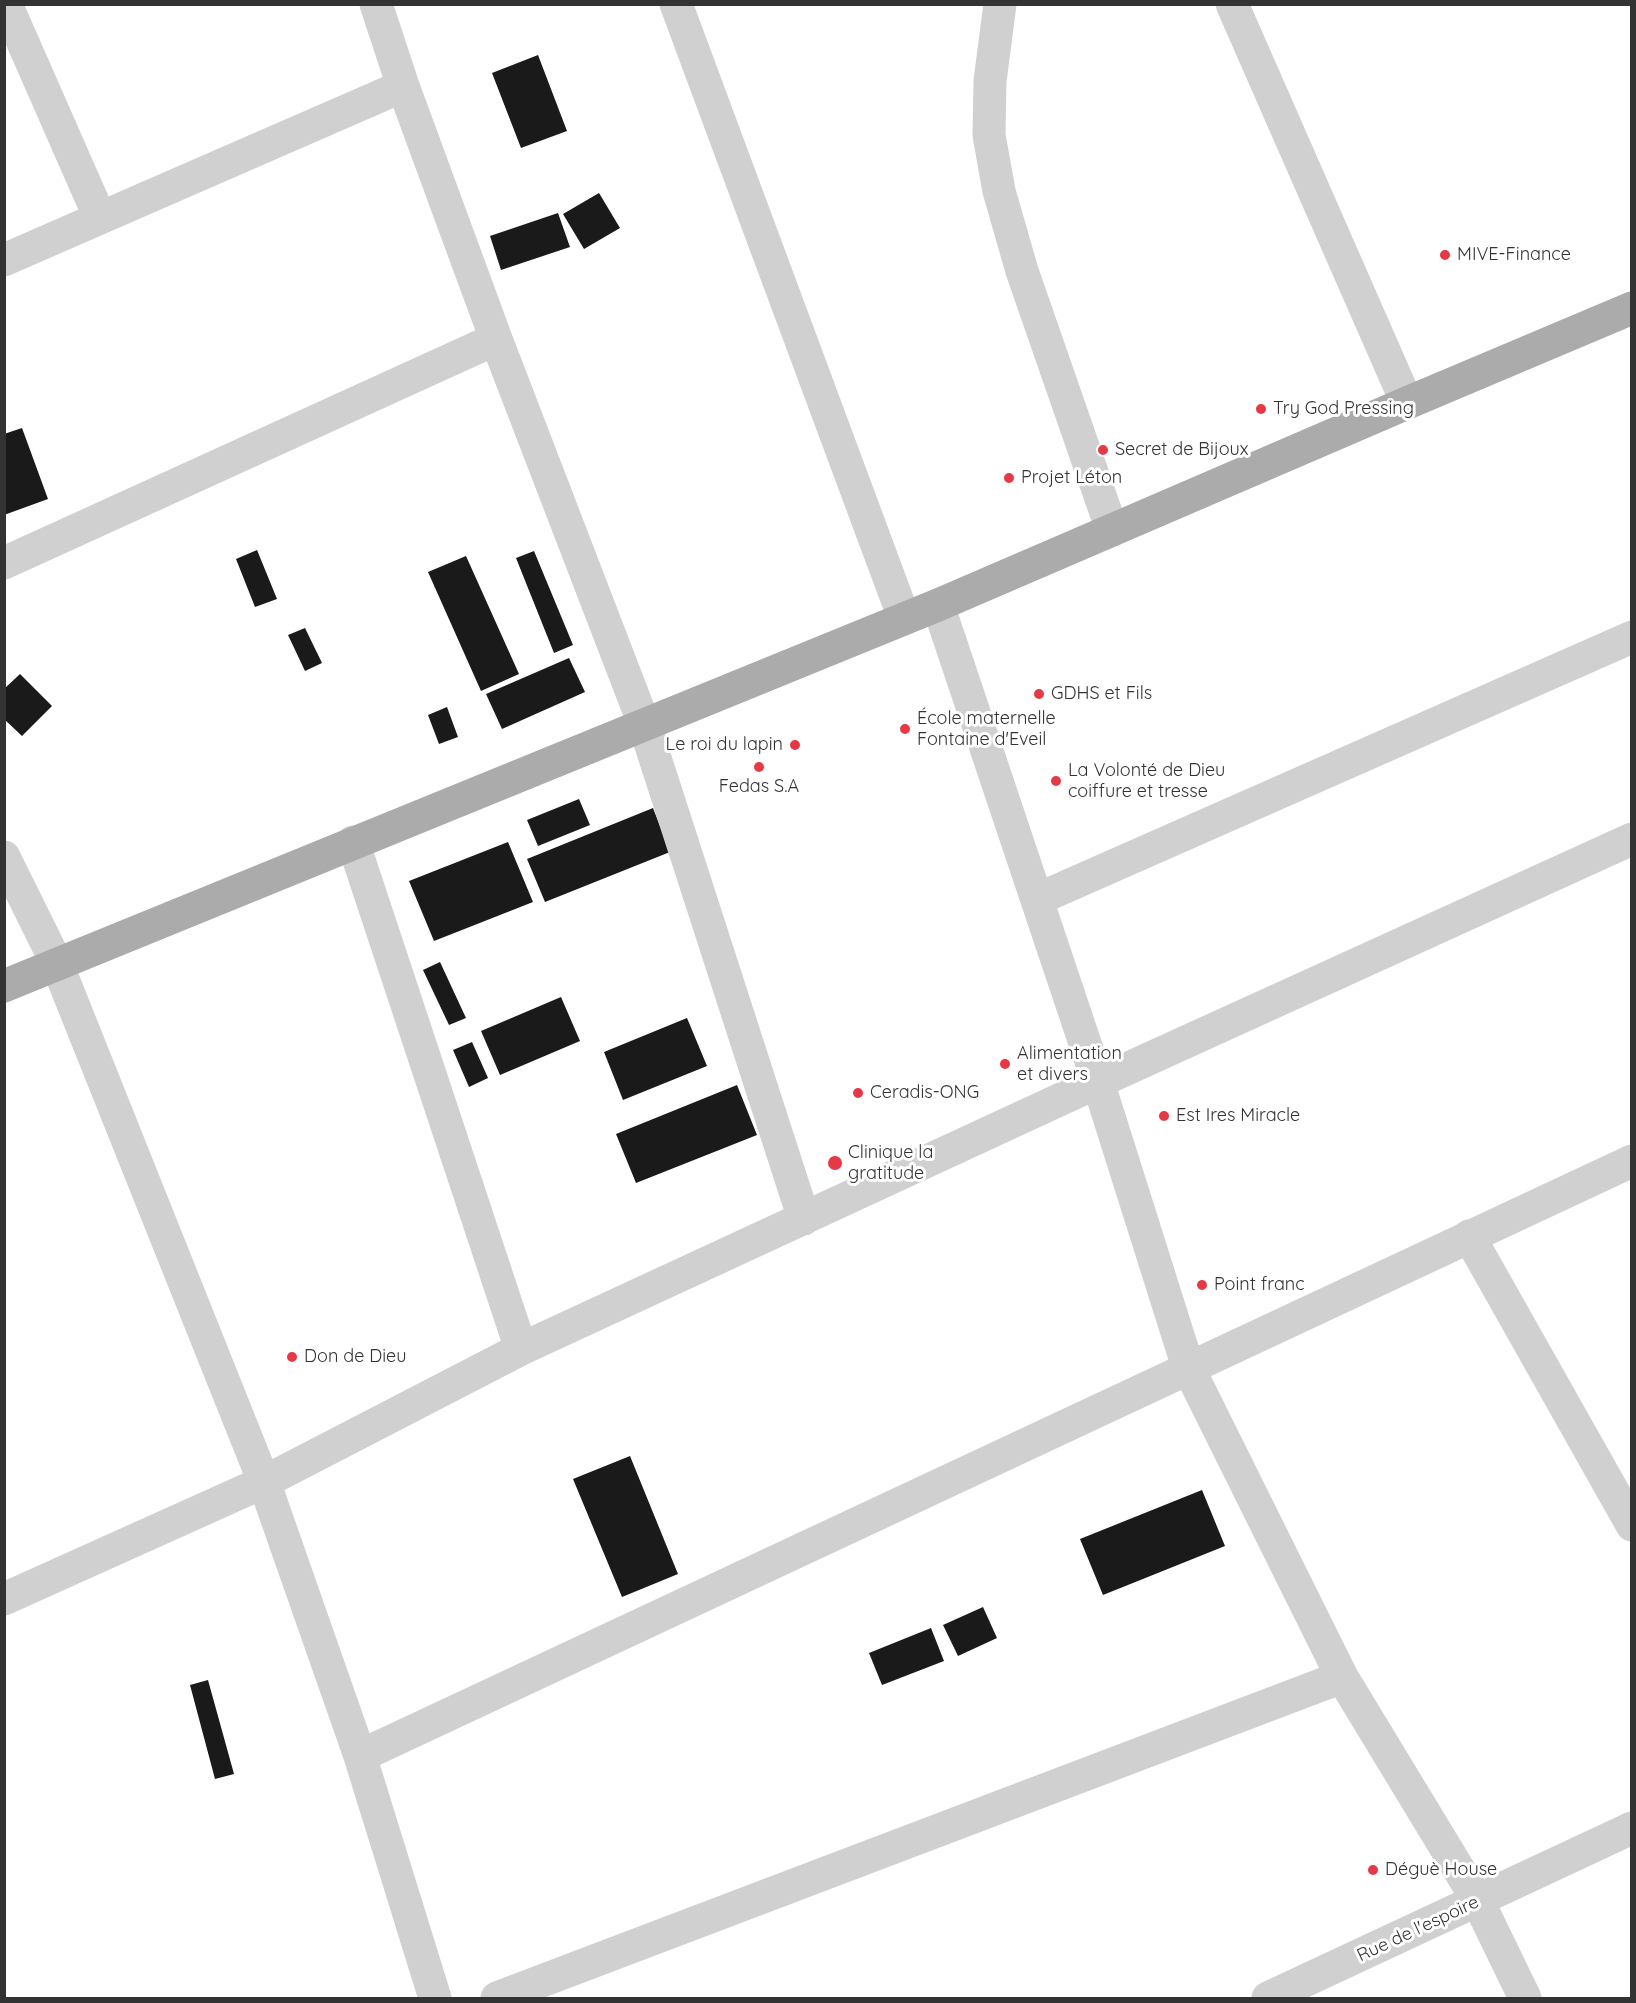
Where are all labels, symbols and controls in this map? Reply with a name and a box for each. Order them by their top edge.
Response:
place label: MIVE-Finance [1457,244,1571,266]
marker: MIVE-Finance [1438,248,1452,262]
place label: Try God Pressing [1273,398,1414,420]
marker: Try God Pressing [1254,402,1268,416]
place label: Secret de Bijoux [1115,439,1249,461]
marker: Secret de Bijoux [1096,443,1110,457]
place label: Projet Léton [1021,467,1122,489]
marker: Projet Léton [1002,471,1016,485]
place label: GDHS et Fils [1051,683,1152,705]
marker: GDHS et Fils [1032,687,1046,701]
place label: École maternelle Fontaine d'Eveil [917,708,1056,750]
marker: École maternelle Fontaine d'Eveil [898,722,912,736]
place label: Le roi du lapin [666,734,783,756]
marker: Le roi du lapin [788,738,802,752]
marker: Fedas S.A [752,760,766,774]
place label: La Volonté de Dieu coiffure et tresse [1068,760,1225,802]
marker: La Volonté de Dieu coiffure et tresse [1049,774,1063,788]
place label: Fedas S.A [719,776,799,798]
place label: Alimentation et divers [1017,1043,1122,1086]
marker: Alimentation et divers [998,1057,1012,1071]
place label: Ceradis-ONG [870,1082,979,1104]
marker: Ceradis-ONG [851,1086,865,1100]
place label: Est Ires Miracle [1176,1105,1300,1127]
marker: Est Ires Miracle [1157,1109,1171,1123]
place label: Clinique la gratitude [848,1142,933,1184]
marker: Clinique la gratitude [826,1154,844,1172]
place label: Point franc [1214,1274,1305,1296]
marker: Point franc [1195,1278,1209,1292]
place label: Don de Dieu [304,1346,406,1368]
marker: Don de Dieu [285,1350,299,1364]
place label: Déguè House [1385,1859,1497,1881]
marker: Déguè House [1366,1863,1380,1877]
street label: Rue de l'espoire [1354,1891,1482,1967]

